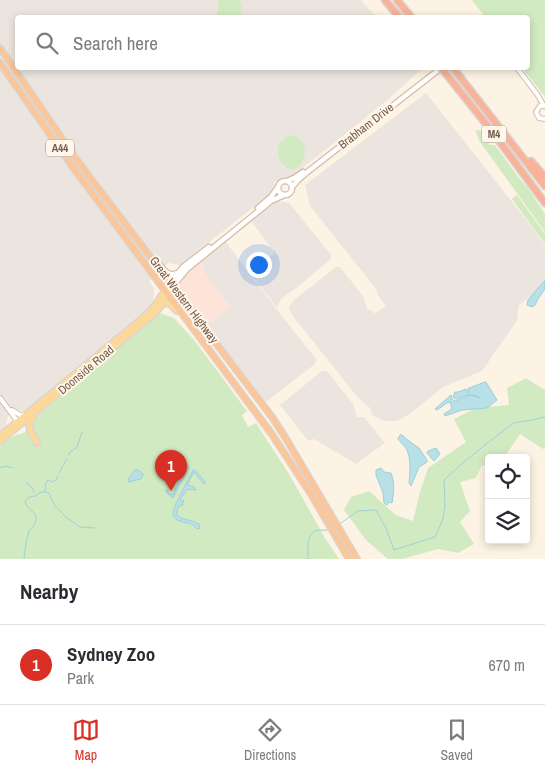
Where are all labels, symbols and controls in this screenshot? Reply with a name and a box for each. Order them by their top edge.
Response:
search box [15,15,530,70]
icon: search [33,29,61,57]
text: Search here [73,30,158,56]
street label: Brabham Drive [335,99,397,153]
road number: M4 [482,126,506,142]
road number: A44 [46,140,74,156]
your location [246,252,272,278]
street label: Great Western Highway [146,253,222,347]
street label: Doonside Road [55,342,117,398]
pin: 1 [155,450,187,491]
map controls [485,454,530,544]
button: locate [485,454,530,499]
button: layers [485,499,530,544]
text: Nearby [20,577,78,606]
text: Sydney Zoo [67,641,155,667]
text: 1 [32,654,40,676]
text: 670 m [489,654,525,676]
text: Park [67,667,94,689]
tab: Map [72,716,100,764]
tab: Directions [244,716,296,764]
tab: Saved [440,716,473,764]

